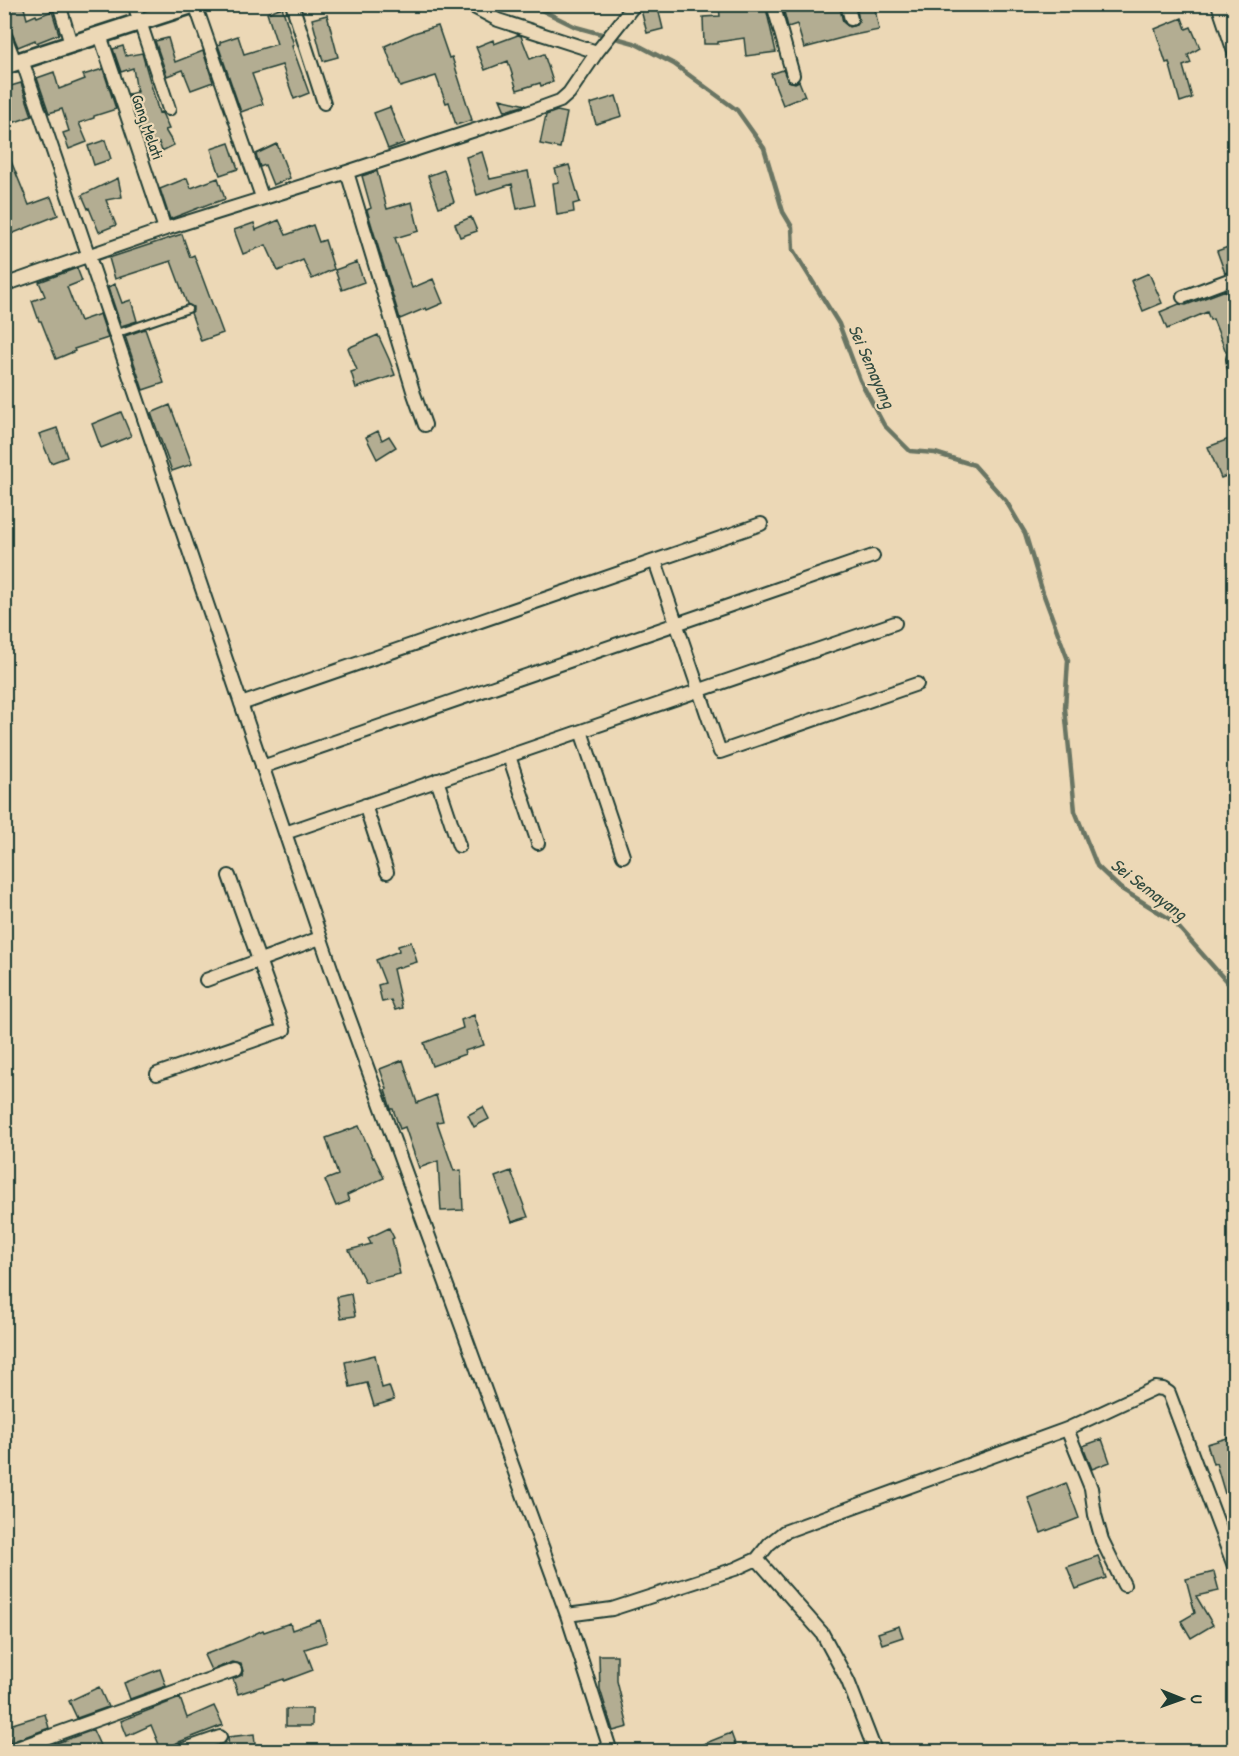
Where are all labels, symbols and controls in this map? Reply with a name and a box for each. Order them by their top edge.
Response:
street label: Gang Melati [127,92,169,162]
water label: Sei Semayang [842,320,902,413]
water label: Sei Semayang [1106,852,1193,926]
north arrow [1152,1669,1212,1729]
text: U [1186,1695,1208,1704]

